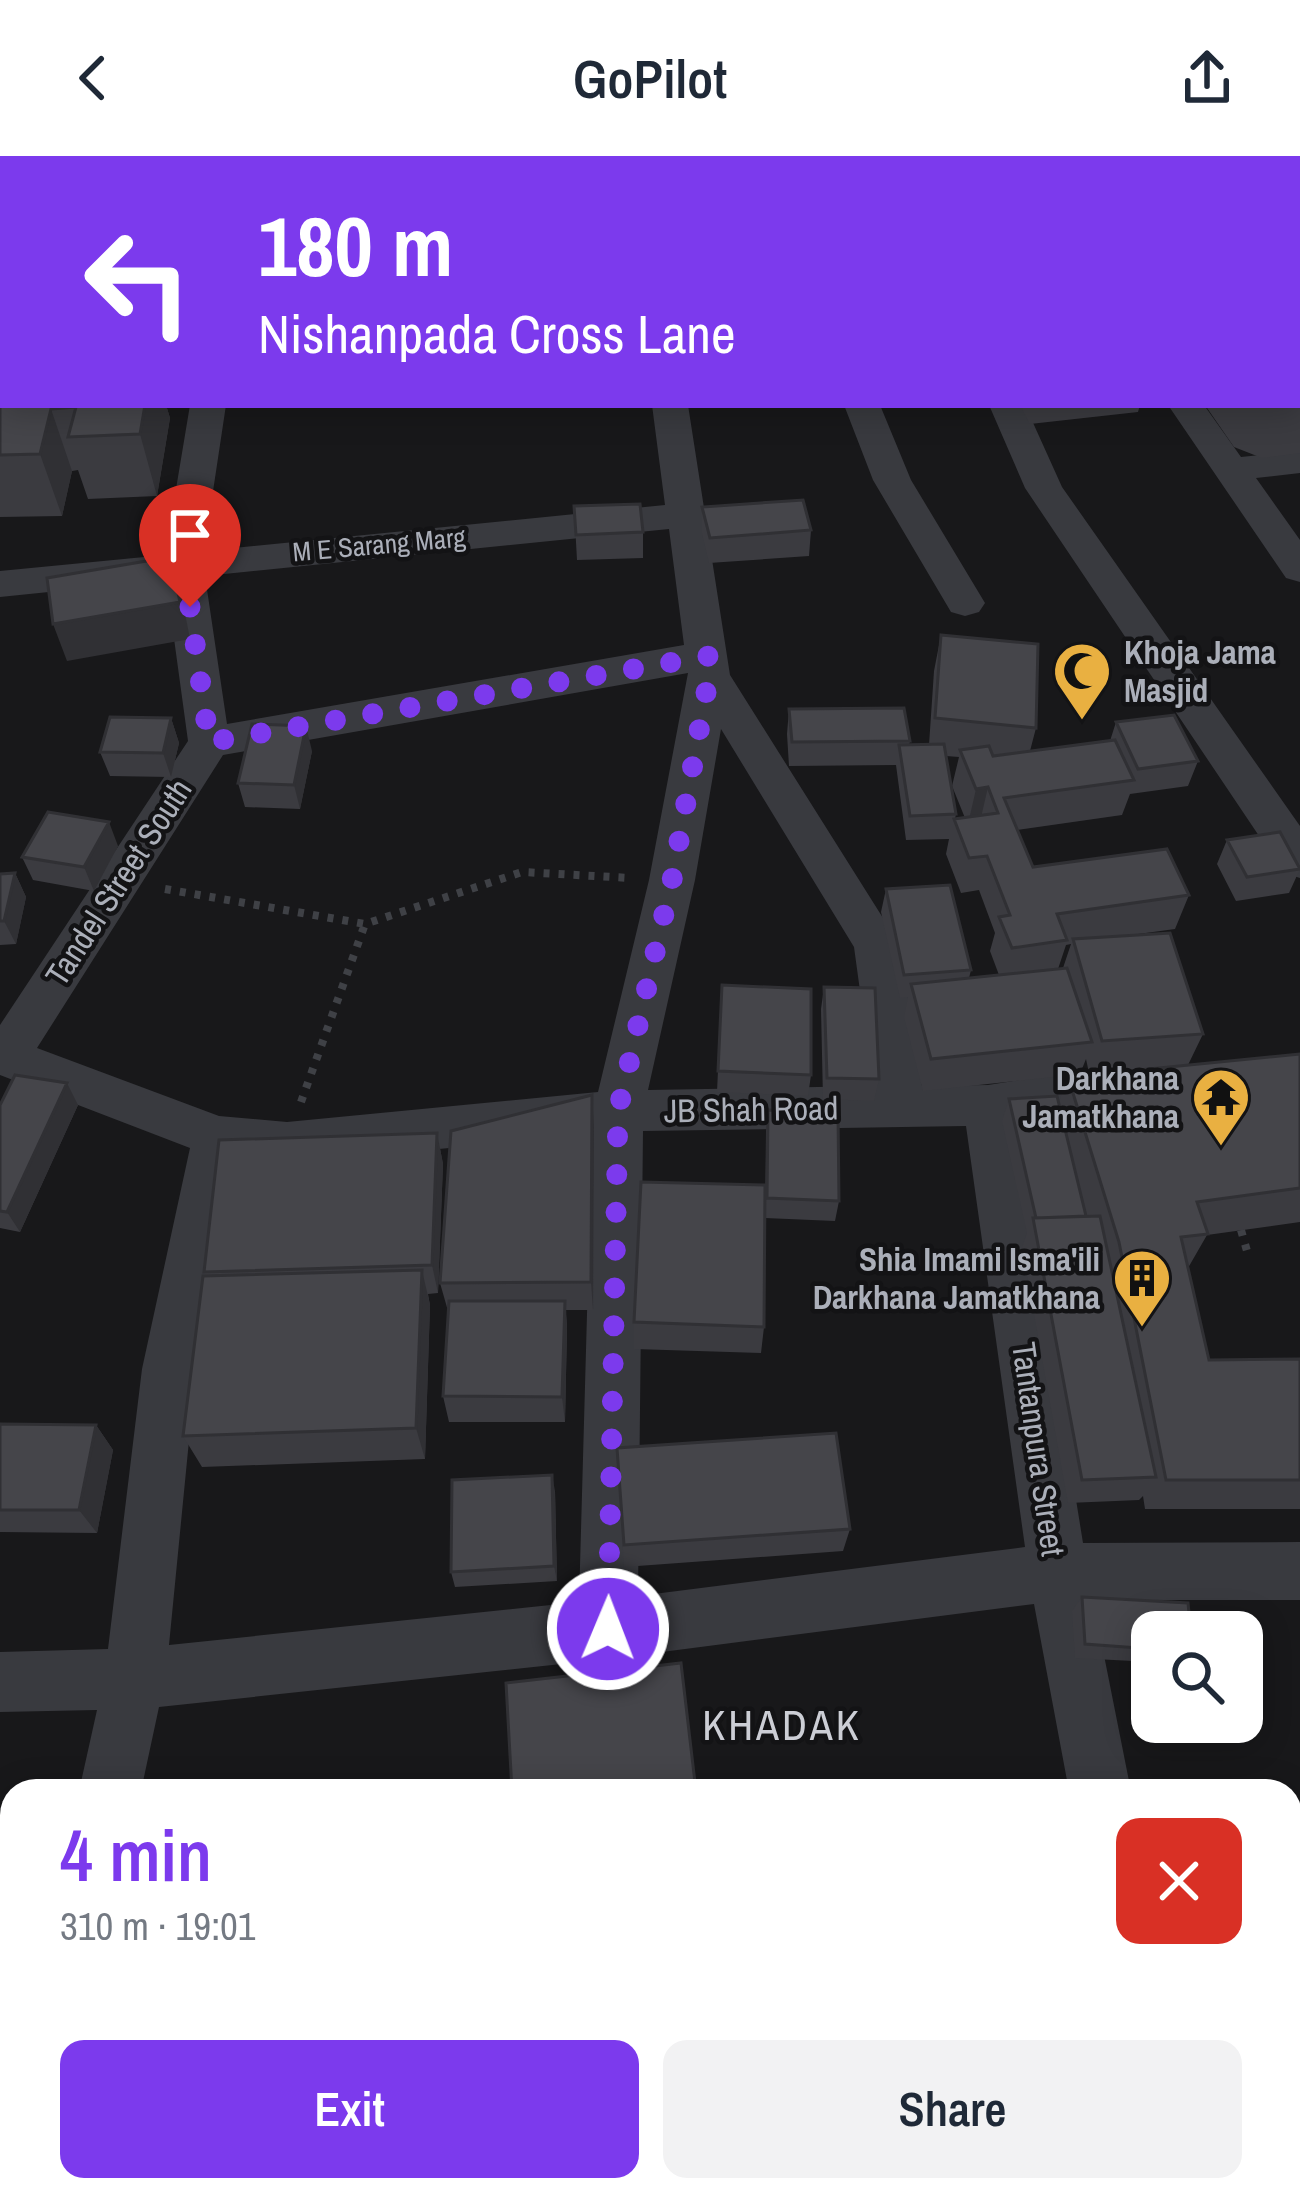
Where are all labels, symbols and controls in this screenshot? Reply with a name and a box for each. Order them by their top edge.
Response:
text: GoPilot [573,42,727,115]
icon: back [60,45,126,111]
icon: share [1174,45,1240,111]
text: 180 m [258,189,453,302]
icon: left [60,204,216,360]
text: Nishanpada Cross Lane [258,297,736,370]
pin [139,484,241,607]
icon: arrive [157,502,223,568]
street label: M E Sarang Marg [291,518,468,569]
place label: Khoja Jama Masjid [1124,630,1276,712]
mosque icon: Khoja Jama Masjid [1051,640,1113,722]
street label: Tandel Street South [35,770,201,994]
place label: Darkhana Jamatkhana [1023,1056,1179,1138]
temple icon: Darkhana Jamatkhana [1190,1066,1252,1148]
street label: JB Shah Road [663,1085,839,1133]
place label: Shia Imami Isma'ili Darkhana Jamatkhana [813,1237,1100,1319]
building icon: Shia Imami Isma'ili Darkhana Jamatkhana [1111,1247,1173,1329]
street label: Tantanpura Street [1002,1339,1076,1559]
position arrow [545,1566,671,1692]
map controls [1131,1611,1263,1743]
button: search [1131,1611,1263,1743]
district label: KHADAK [702,1697,862,1753]
text: 4 min [60,1806,212,1903]
button: close [1116,1818,1242,1944]
text: 310 m · 19:01 [60,1900,256,1952]
button: Exit [60,2040,639,2178]
button: Share [663,2040,1242,2178]

